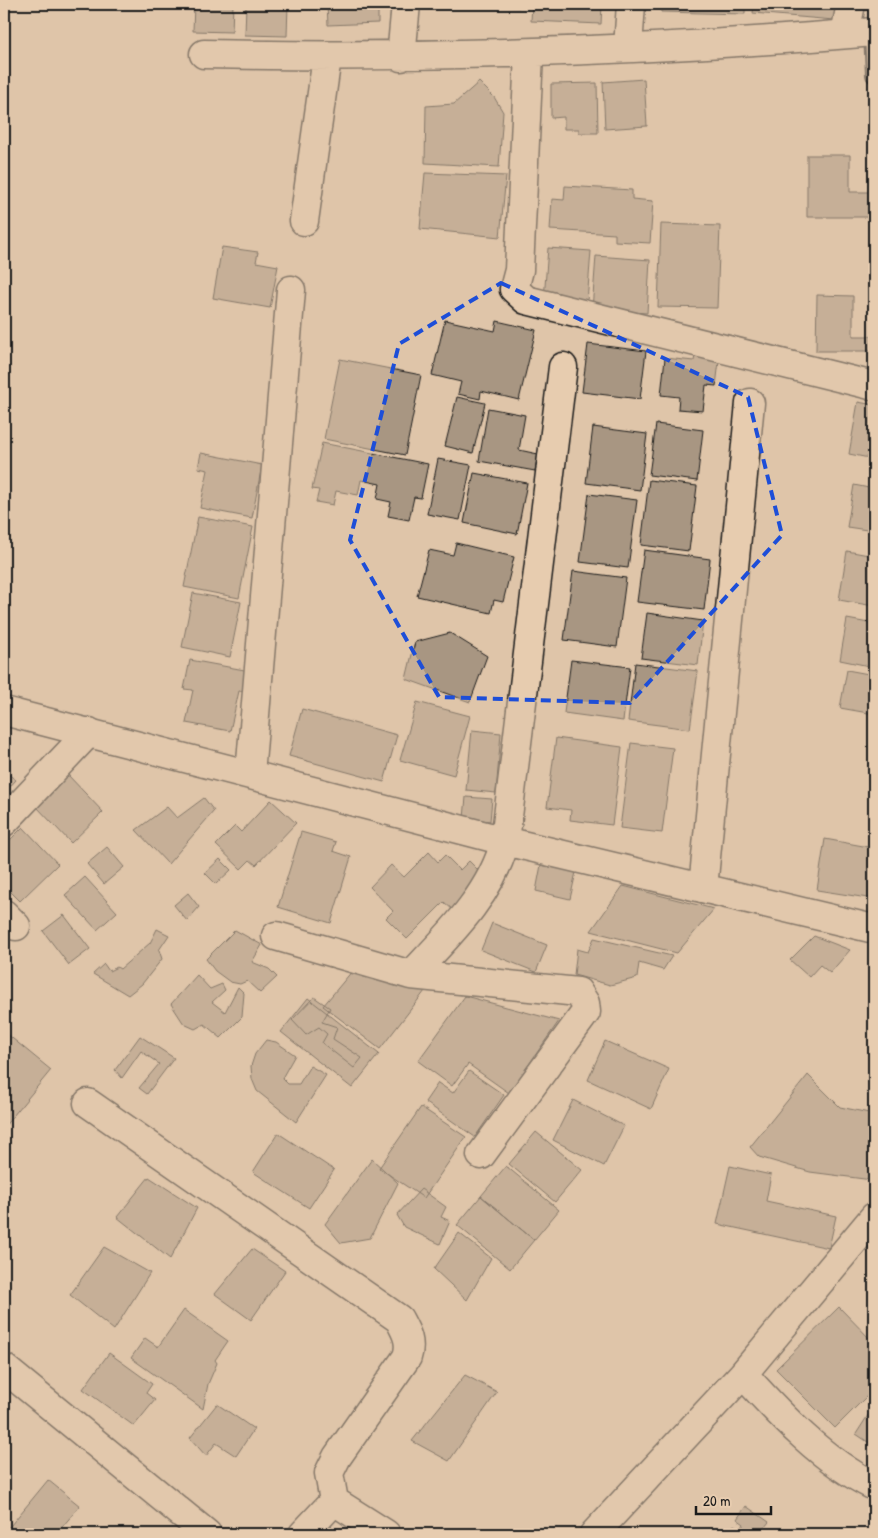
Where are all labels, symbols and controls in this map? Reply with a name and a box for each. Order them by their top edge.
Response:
scale bar [696,1483,770,1515]
text: 20 m [703,1490,730,1511]

